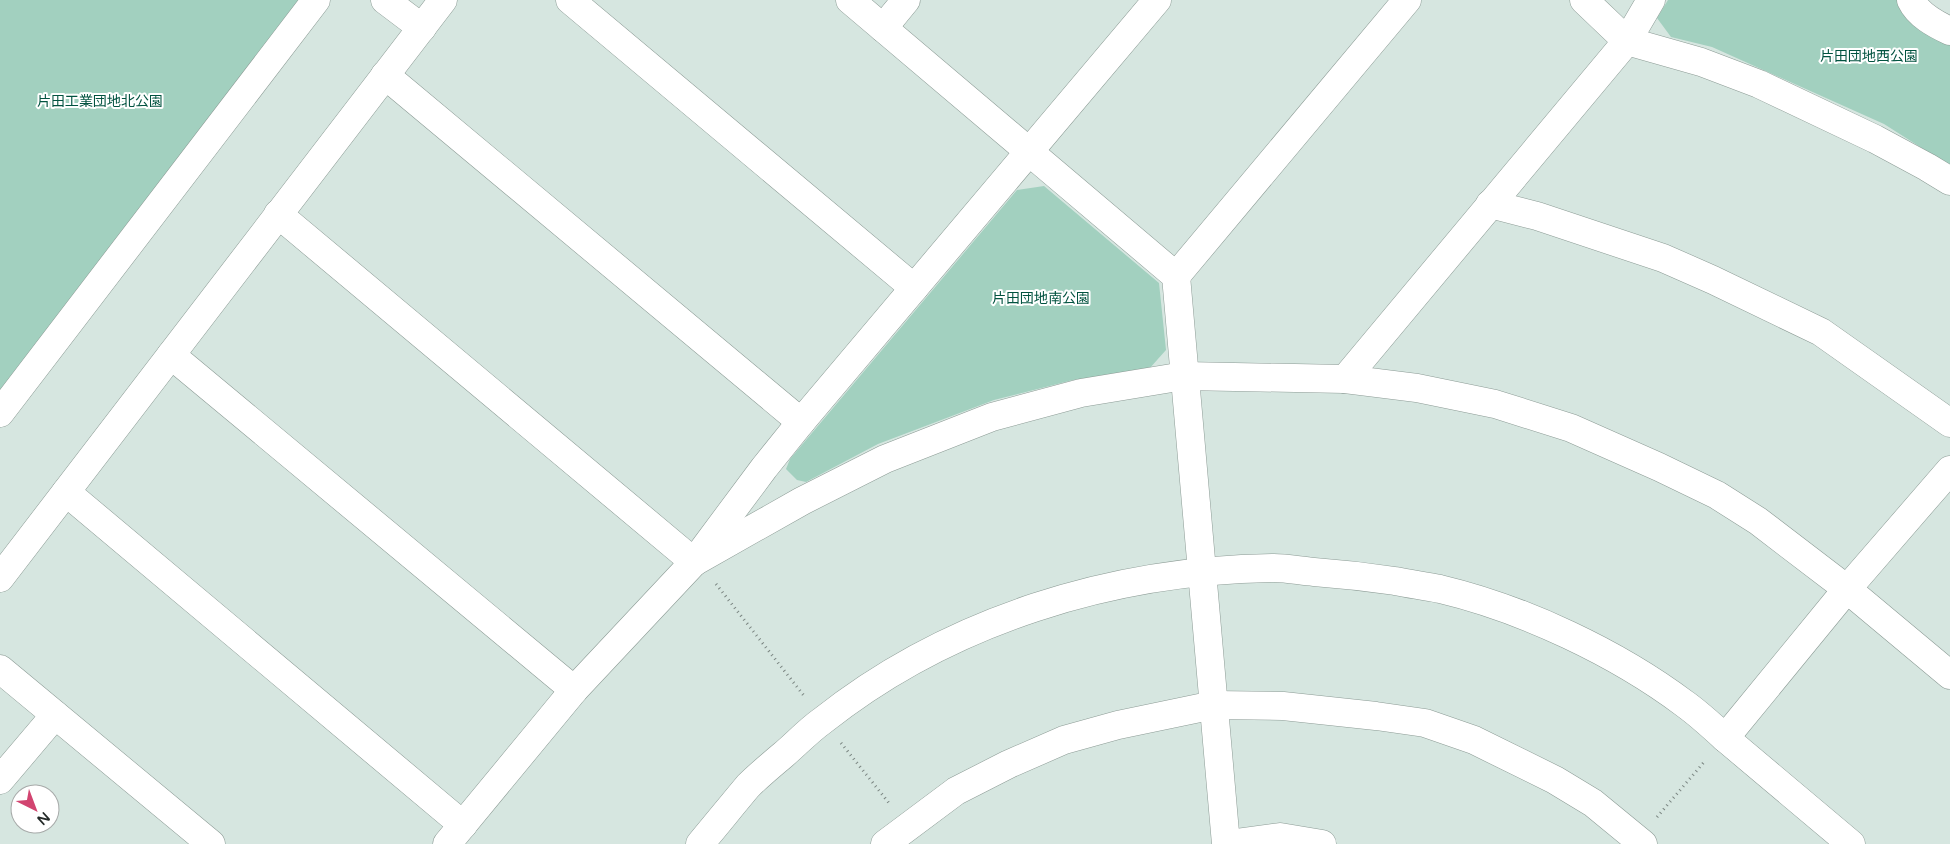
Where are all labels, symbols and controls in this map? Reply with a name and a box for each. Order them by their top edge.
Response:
park label: 片田団地西公園 [1820,48,1918,65]
park label: 片田工業団地北公園 [37,93,163,110]
park label: 片田団地南公園 [992,290,1090,307]
north arrow [10,784,60,834]
text: N [33,808,53,828]

